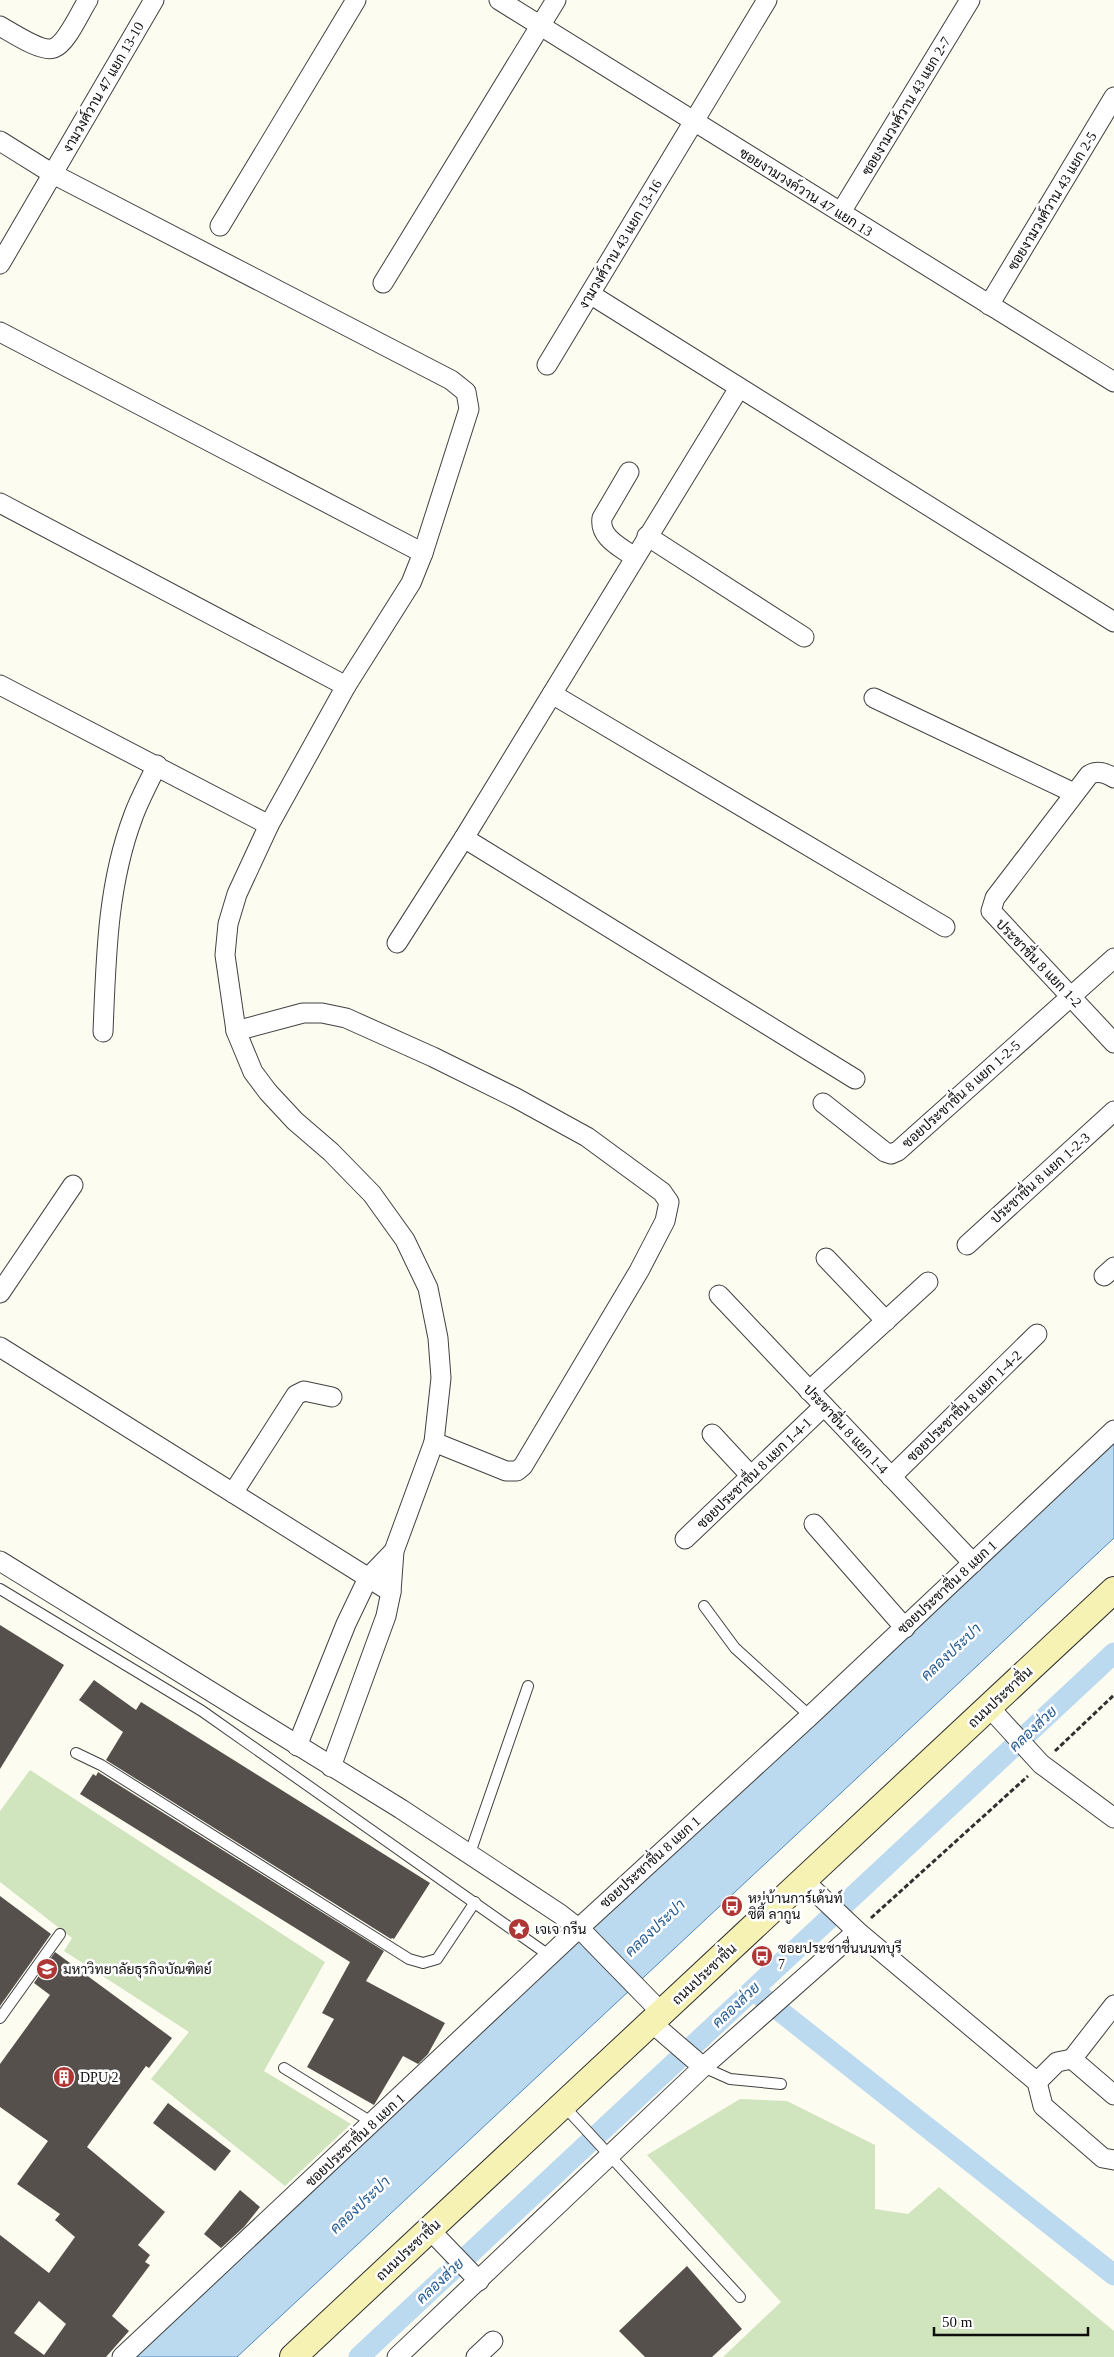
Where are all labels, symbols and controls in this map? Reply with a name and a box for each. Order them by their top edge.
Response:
street label: งามวงศ์วาน 47 แยก 13-10 [58,18,147,155]
street label: ซอยงามวงศ์วาน 43 แยก 2-7 [857,33,954,178]
street label: ซอยงามวงศ์วาน 43 แยก 2-5 [1003,128,1100,273]
street label: ซอยงามวงค์วาน 47 แยก 13 [736,144,876,240]
street label: งามวงศ์วาน 43 แยก 13-16 [574,176,665,312]
street label: ประชาชื่น 8 แยก 1-2 [993,913,1088,1010]
street label: ซอยประชาชื่น 8 แยก 1-2-5 [896,1034,1023,1151]
street label: ประชาชื่น 8 แยก 1-2-3 [984,1126,1093,1227]
street label: ซอยประชาชื่น 8 แยก 1-4-2 [901,1344,1025,1465]
street label: ประชาชื่น 8 แยก 1-4 [800,1378,894,1477]
street label: ซอยประชาชื่น 8 แยก 1-4-1 [691,1411,815,1532]
street label: ซอยประชาชื่น 8 แยก 1 [891,1534,1000,1637]
water label: คลองประปา [918,1620,984,1684]
street label: ถนนประชาชื่น [962,1660,1036,1731]
water label: คลองส่วย [1005,1702,1060,1755]
street label: ซอยประชาชื่น 8 แยก 1 [594,1810,704,1911]
place label: หมู่บ้านการ์เด้นท์ ซิตี้ ลากูน [748,1889,843,1924]
bus stop icon: หมู่บ้านการ์เด้นท์ ซิตี้ ลากูน [720,1894,744,1918]
water label: คลองประปา [622,1896,688,1960]
place icon: เจเจ กรีน [507,1917,531,1941]
place label: เจเจ กรีน [535,1920,587,1937]
place label: ซอยประชาชื่นนนทบุรี 7 [778,1936,902,1972]
street label: ถนนประชาชื่น [666,1937,740,2008]
bus stop icon: ซอยประชาชื่นนนทบุรี 7 [750,1944,774,1968]
school or university icon: มหาวิทยาลัยธุรกิจบัณฑิตย์ [35,1957,59,1981]
place label: มหาวิทยาลัยธุรกิจบัณฑิตย์ [63,1960,212,1979]
water label: คลองส่วย [708,1978,763,2031]
building icon: DPU 2 [52,2065,76,2089]
place label: DPU 2 [80,2070,119,2085]
street label: ซอยประชาชื่น 8 แยก 1 [299,2087,408,2190]
water label: คลองประปา [327,2173,393,2237]
street label: ถนนประชาชื่น [370,2213,444,2284]
water label: คลองส่วย [412,2254,467,2307]
scale bar [934,2304,1088,2336]
text: 50 m [942,2314,973,2330]

